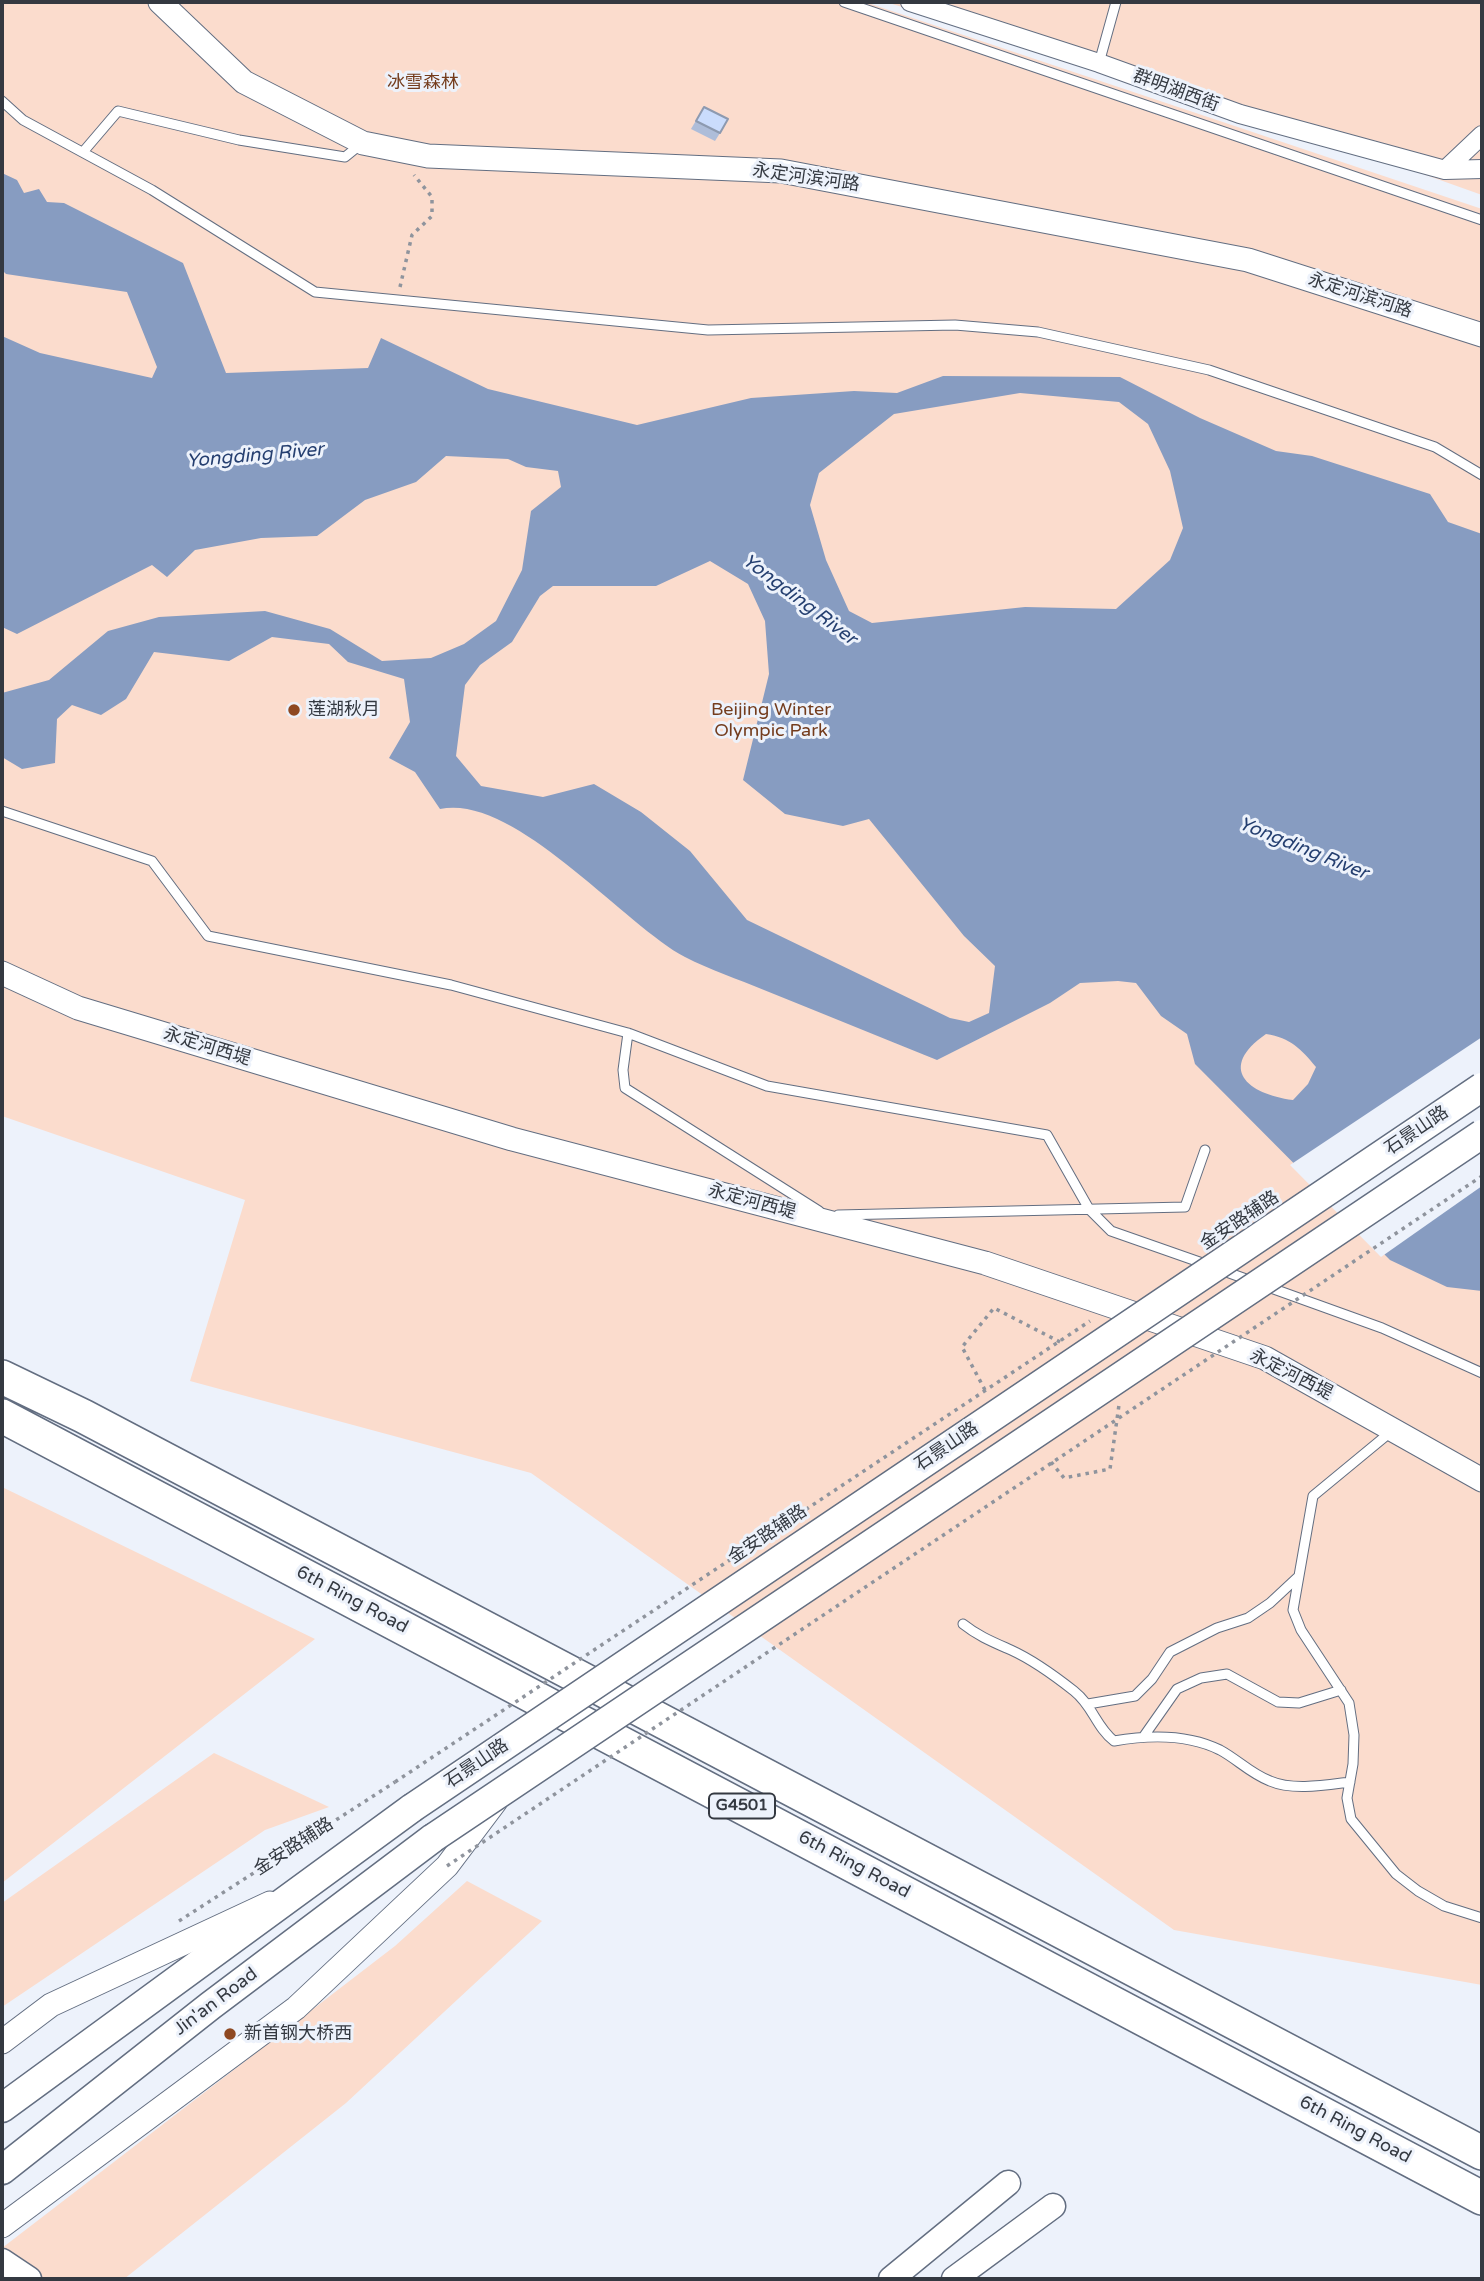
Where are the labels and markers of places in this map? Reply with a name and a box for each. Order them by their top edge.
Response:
place label: 莲湖秋月 [308,699,380,721]
marker: 莲湖秋月 [286,702,302,718]
place label: 新首钢大桥西 [244,2023,352,2045]
marker: 新首钢大桥西 [222,2026,238,2042]

